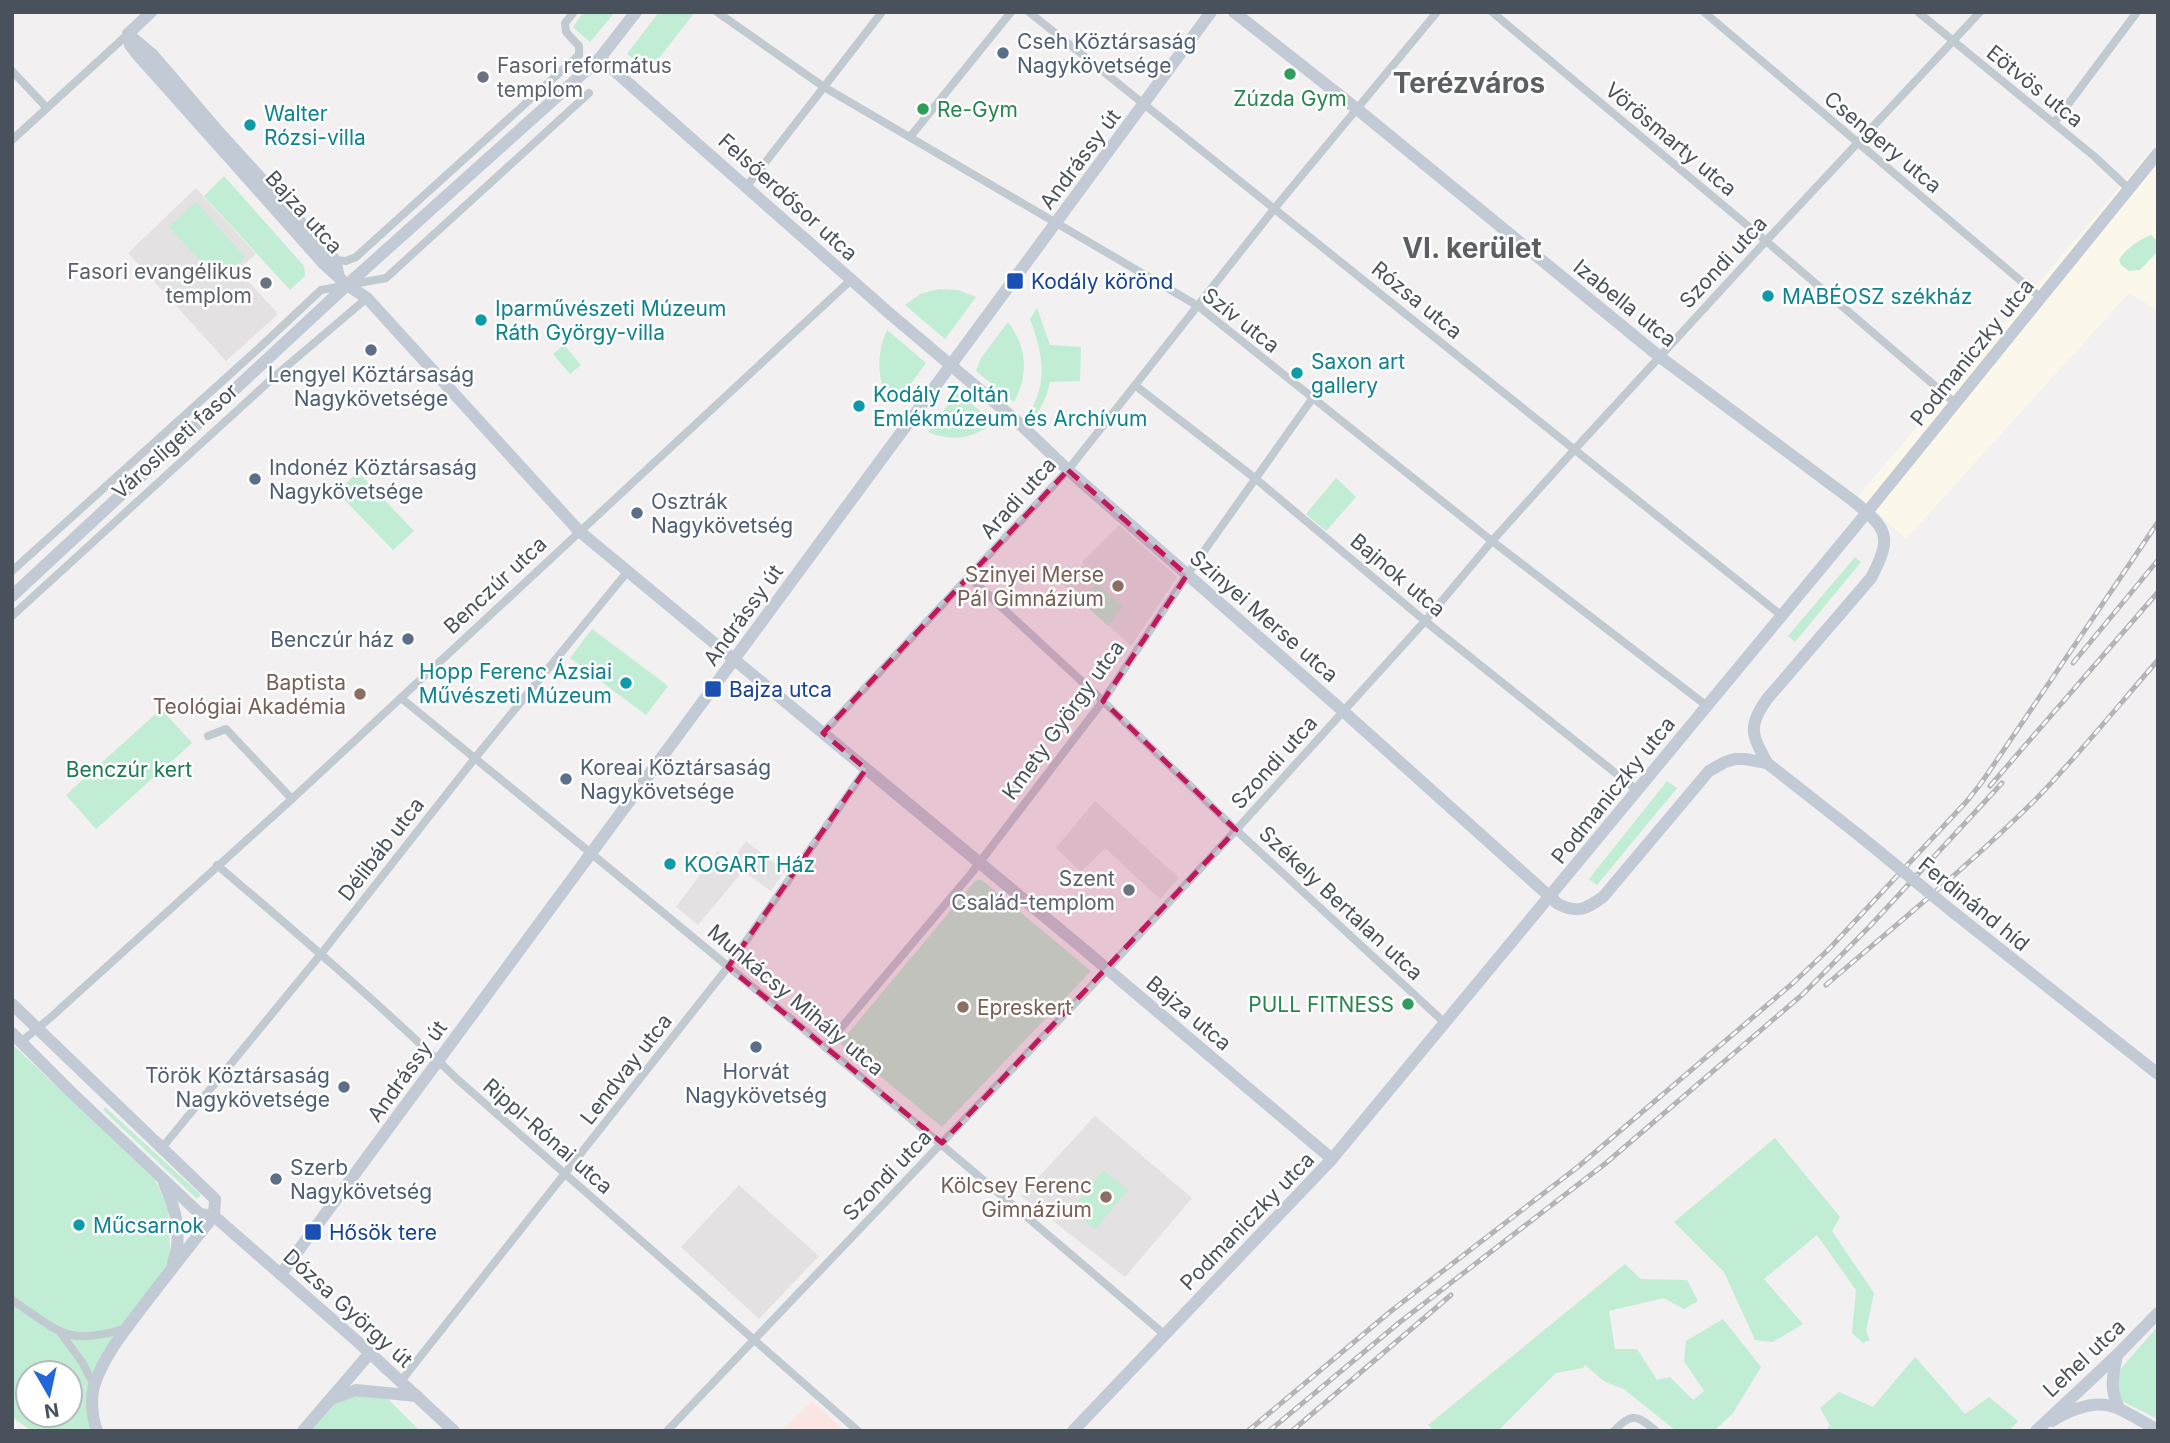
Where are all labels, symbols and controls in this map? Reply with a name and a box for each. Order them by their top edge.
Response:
place label: Cseh Köztársaság Nagykövetsége [1017,29,1196,78]
street label: Eötvös utca [1982,40,2088,132]
marker: Cseh Köztársaság Nagykövetsége [995,45,1011,61]
place label: Fasori református templom [497,53,672,102]
marker: Zúzda Gym [1282,66,1298,82]
district label: Terézváros [1393,66,1545,100]
marker: Fasori református templom [475,69,491,85]
street label: Vörösmarty utca [1600,77,1742,201]
place label: Zúzda Gym [1233,86,1347,111]
street label: Csengery utca [1819,86,1947,198]
place label: Re-Gym [937,97,1018,122]
place label: Walter Rózsi-villa [264,101,366,150]
marker: Re-Gym [915,101,931,117]
street label: Andrássy út [1034,104,1126,214]
marker: Walter Rózsi-villa [242,117,258,133]
street label: Felsőerdősor utca [713,128,863,266]
street label: Bajza utca [260,165,348,259]
street label: Szondi utca [1674,211,1772,313]
district label: VI. kerület [1402,231,1542,265]
street label: Izabella utca [1569,254,1681,352]
street label: Rózsa utca [1367,256,1467,344]
place label: Fasori evangélikus templom [67,259,252,308]
place label: Kodály körönd [1031,269,1173,294]
marker: Kodály körönd [1005,271,1025,291]
street label: Podmaniczky utca [1905,273,2039,431]
marker: Fasori evangélikus templom [258,275,274,291]
street label: Szív utca [1197,282,1285,358]
place label: MABÉOSZ székház [1782,283,1972,309]
marker: MABÉOSZ székház [1760,288,1776,304]
place label: Iparművészeti Múzeum Ráth György-villa [495,296,726,345]
marker: Iparművészeti Múzeum Ráth György-villa [473,312,489,328]
marker: Lengyel Köztársaság Nagykövetsége [363,342,379,358]
place label: Saxon art gallery [1311,349,1405,398]
place label: Lengyel Köztársaság Nagykövetsége [268,362,474,411]
marker: Saxon art gallery [1289,365,1305,381]
street label: Városligeti fasor [107,378,243,504]
place label: Kodály Zoltán Emlékmúzeum és Archívum [873,382,1147,431]
marker: Kodály Zoltán Emlékmúzeum és Archívum [851,398,867,414]
street label: Aradi utca [975,452,1061,544]
place label: Indonéz Köztársaság Nagykövetsége [269,455,477,504]
marker: Indonéz Köztársaság Nagykövetsége [247,471,263,487]
place label: Osztrák Nagykövetség [651,489,793,538]
marker: Osztrák Nagykövetség [629,505,645,521]
street label: Bajnok utca [1345,528,1451,622]
street label: Benczúr utca [439,531,551,639]
street label: Szinyei Merse utca [1185,545,1343,687]
street label: Andrássy út [698,560,788,670]
place label: Szinyei Merse Pál Gimnázium [957,562,1104,611]
marker: Szinyei Merse Pál Gimnázium [1110,578,1126,594]
place label: Benczúr ház [270,627,394,652]
marker: Benczúr ház [400,631,416,647]
street label: Kmety György utca [997,636,1129,804]
place label: Hopp Ferenc Ázsiai Művészeti Múzeum [419,658,612,708]
place label: Baptista Teológiai Akadémia [153,670,346,719]
marker: Hopp Ferenc Ázsiai Művészeti Múzeum [618,675,634,691]
place label: Bajza utca [729,677,832,702]
marker: Bajza utca [703,679,723,699]
marker: Baptista Teológiai Akadémia [352,686,368,702]
street label: Szondi utca [1226,710,1322,814]
street label: Podmaniczky utca [1546,711,1680,869]
place label: Koreai Köztársaság Nagykövetsége [580,755,771,804]
park label: Benczúr kert [66,757,192,782]
marker: Koreai Köztársaság Nagykövetsége [558,771,574,787]
street label: Délibáb utca [333,792,429,906]
street label: Székely Bertalan utca [1254,821,1428,985]
place label: KOGART Ház [684,852,815,877]
street label: Ferdinánd híd [1914,852,2034,956]
marker: KOGART Ház [662,856,678,872]
place label: Szent Család-templom [951,866,1115,915]
marker: Szent Család-templom [1121,882,1137,898]
street label: Munkácsy Mihály utca [703,919,889,1081]
street label: Bajza utca [1142,970,1236,1056]
place label: PULL FITNESS [1248,992,1394,1017]
place label: Epreskert [977,995,1072,1020]
marker: PULL FITNESS [1400,996,1416,1012]
marker: Epreskert [955,999,971,1015]
street label: Lendvay utca [575,1009,677,1129]
street label: Andrássy út [362,1016,452,1126]
marker: Horvát Nagykövetség [748,1039,764,1055]
place label: Horvát Nagykövetség [685,1059,827,1108]
place label: Török Köztársaság Nagykövetsége [145,1063,330,1112]
street label: Rippl-Rónai utca [478,1073,618,1199]
marker: Török Köztársaság Nagykövetsége [336,1079,352,1095]
street label: Szondi utca [837,1124,937,1226]
street label: Podmaniczky utca [1175,1147,1319,1295]
place label: Szerb Nagykövetség [290,1155,432,1204]
marker: Szerb Nagykövetség [268,1171,284,1187]
place label: Kölcsey Ferenc Gimnázium [940,1173,1092,1222]
marker: Kölcsey Ferenc Gimnázium [1098,1189,1114,1205]
place label: Műcsarnok [93,1213,204,1238]
marker: Műcsarnok [71,1217,87,1233]
place label: Hősök tere [329,1220,437,1245]
marker: Hősök tere [303,1222,323,1242]
street label: Dózsa György út [278,1244,418,1373]
street label: Lehel utca [2038,1314,2130,1402]
north arrow [14,1359,84,1429]
text: N [43,1398,61,1423]

